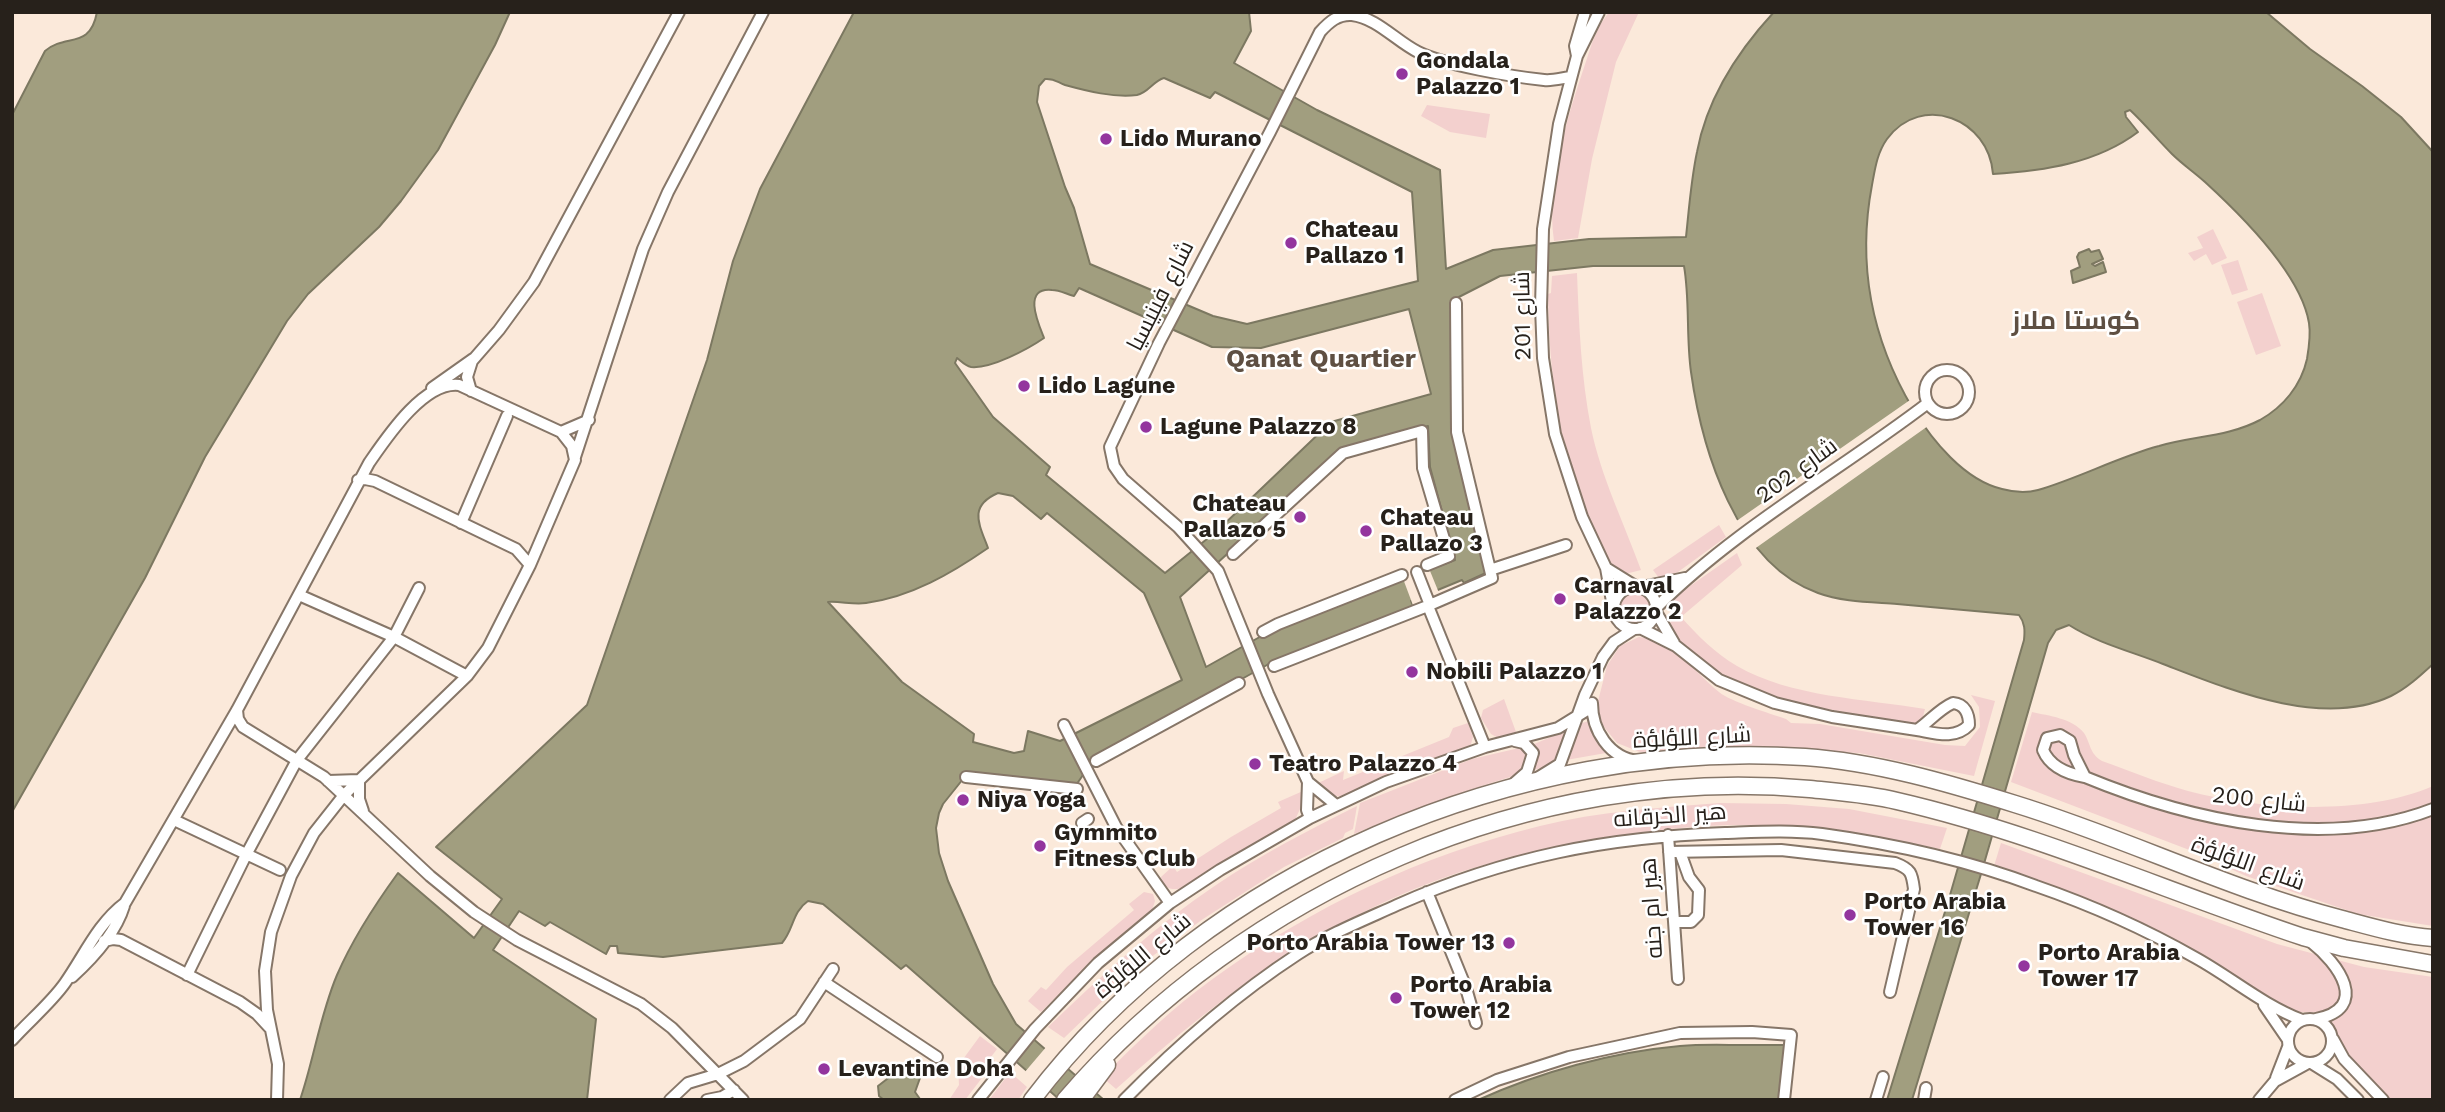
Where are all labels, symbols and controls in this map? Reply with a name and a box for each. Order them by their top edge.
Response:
place label: Gondala Palazzo 1 [1416,47,1520,101]
marker: Gondala Palazzo 1 [1394,66,1410,82]
place label: Lido Murano [1120,125,1262,153]
marker: Lido Murano [1098,131,1114,147]
place label: Chateau Pallazo 1 [1305,216,1404,270]
marker: Chateau Pallazo 1 [1283,235,1299,251]
street label: شارع فينيسيا [1121,236,1201,356]
street label: شارع 201 [1508,271,1538,361]
district label: كوستا ملاز [2012,305,2140,337]
district label: Qanat Quartier [1226,343,1416,375]
place label: Lido Lagune [1038,372,1175,400]
marker: Lido Lagune [1016,378,1032,394]
place label: Lagune Palazzo 8 [1160,413,1357,441]
marker: Lagune Palazzo 8 [1138,419,1154,435]
street label: شارع 202 [1751,432,1843,510]
place label: Chateau Pallazo 5 [1183,490,1286,544]
place label: Chateau Pallazo 3 [1380,504,1483,558]
marker: Chateau Pallazo 5 [1292,509,1308,525]
marker: Chateau Pallazo 3 [1358,523,1374,539]
place label: Carnaval Palazzo 2 [1574,572,1681,626]
marker: Carnaval Palazzo 2 [1552,591,1568,607]
place label: Nobili Palazzo 1 [1426,658,1602,686]
marker: Nobili Palazzo 1 [1404,664,1420,680]
street label: شارع اللؤلؤة [1632,721,1752,755]
place label: Teatro Palazzo 4 [1269,750,1457,778]
marker: Teatro Palazzo 4 [1247,756,1263,772]
street label: شارع 200 [2211,781,2307,819]
place label: Niya Yoga [977,786,1086,814]
marker: Niya Yoga [955,792,971,808]
street label: هير الخرقانه [1613,798,1727,834]
place label: Gymmito Fitness Club [1054,819,1195,873]
street label: شارع اللؤلؤة [2188,831,2308,897]
marker: Gymmito Fitness Club [1032,838,1048,854]
street label: هير ام جنه [1635,857,1669,959]
place label: Porto Arabia Tower 16 [1864,888,2006,942]
street label: شارع اللؤلؤة [1089,907,1197,1005]
marker: Porto Arabia Tower 16 [1842,907,1858,923]
place label: Porto Arabia Tower 13 [1246,929,1495,957]
marker: Porto Arabia Tower 13 [1501,935,1517,951]
place label: Porto Arabia Tower 17 [2038,939,2180,993]
marker: Porto Arabia Tower 17 [2016,958,2032,974]
place label: Porto Arabia Tower 12 [1410,971,1552,1025]
marker: Porto Arabia Tower 12 [1388,990,1404,1006]
place label: Levantine Doha [838,1055,1014,1083]
marker: Levantine Doha [816,1061,832,1077]

